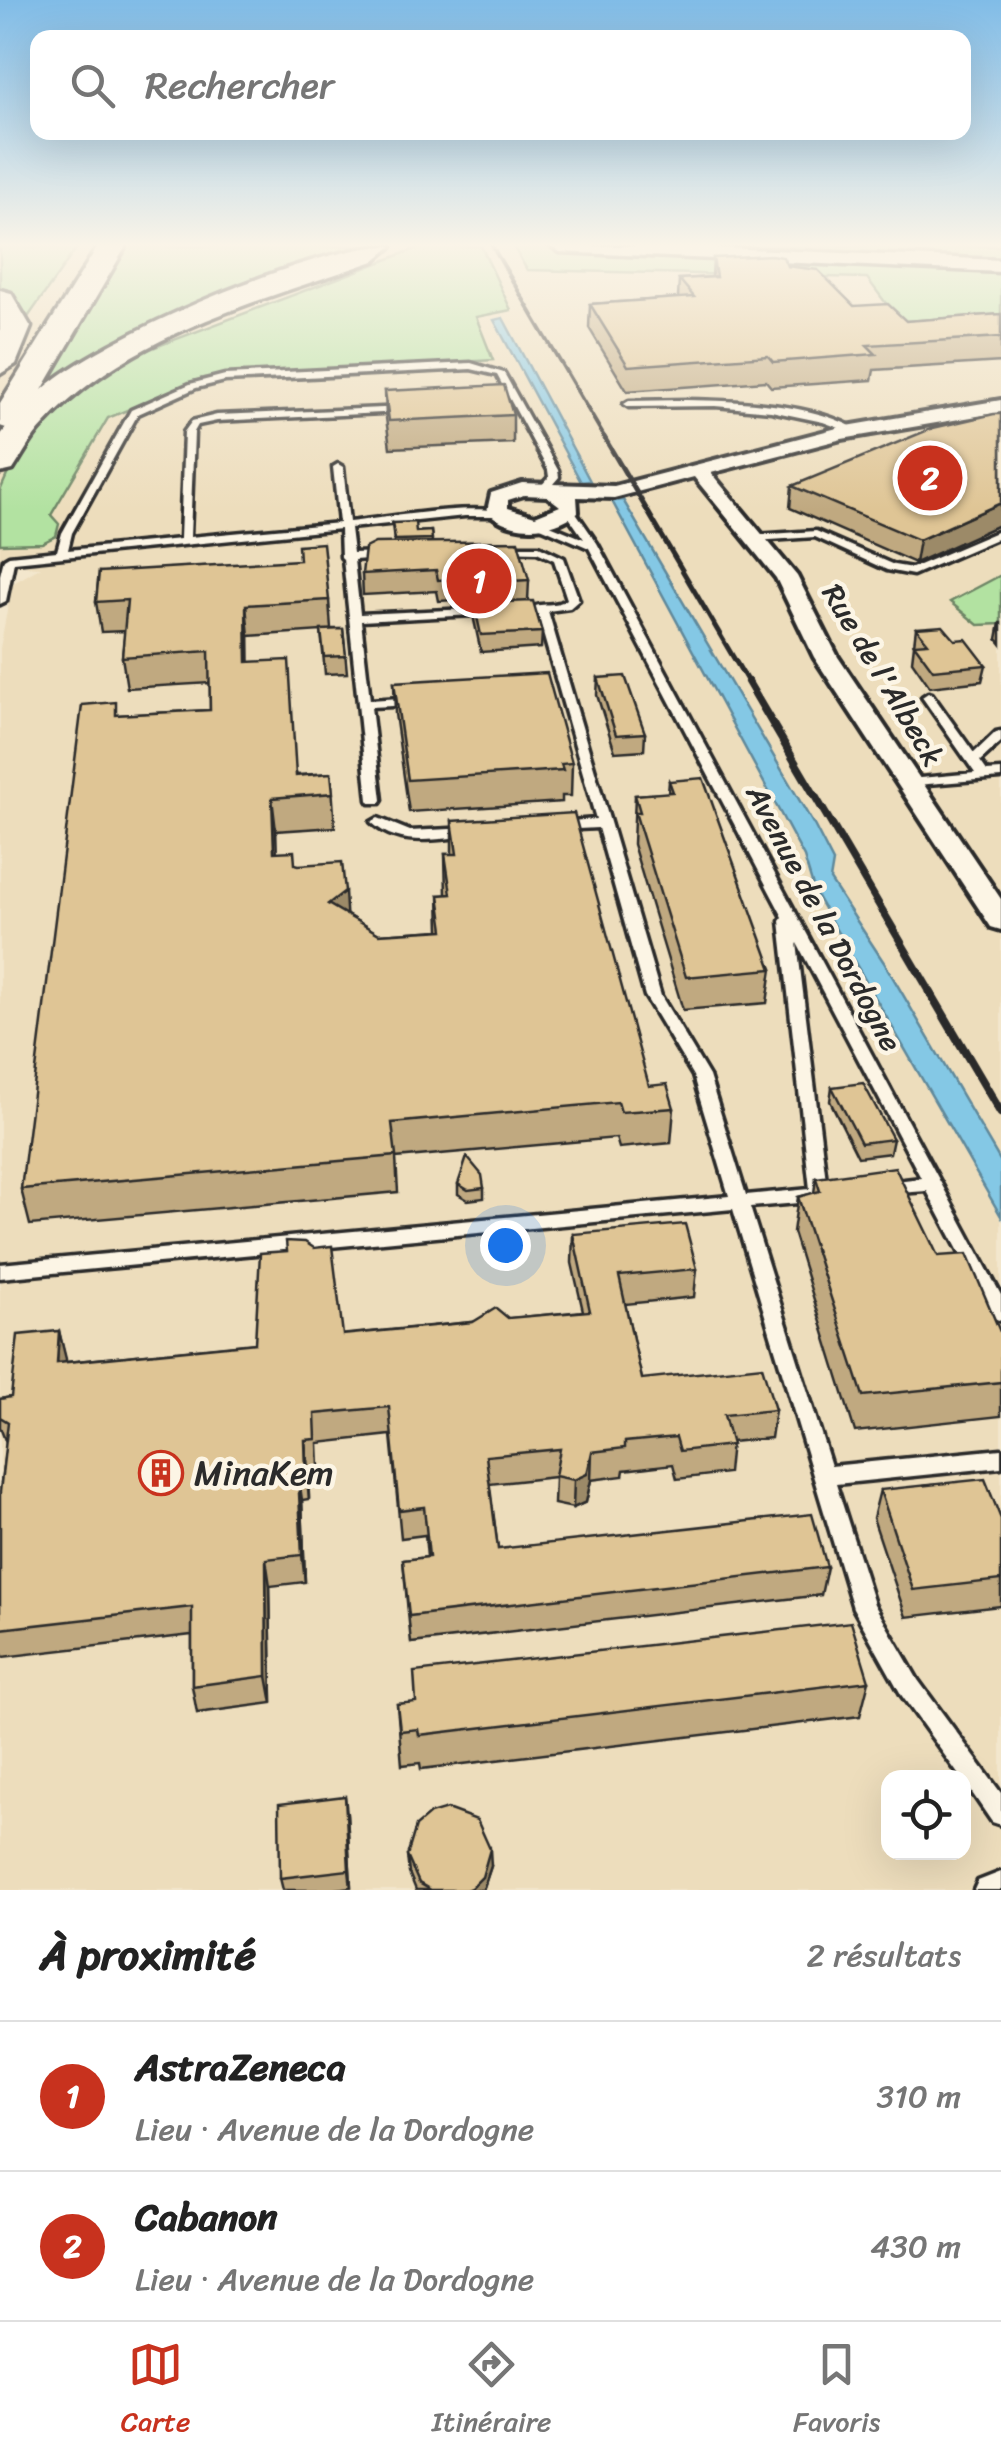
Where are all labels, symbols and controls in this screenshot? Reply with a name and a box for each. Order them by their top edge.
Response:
search box [30,30,971,140]
text: Rechercher [145,52,334,119]
icon: search [65,58,120,113]
pin: 2 [898,440,962,516]
pin: 1 [446,544,512,618]
street label: Rue de l'Albeck [807,573,959,777]
street label: Avenue de la Dordogne [730,773,918,1062]
your location [480,1220,531,1271]
place label: MinaKem [194,1442,334,1504]
building icon: MinaKem [138,1450,184,1496]
map controls [881,1770,971,1860]
button: locate [881,1770,971,1860]
text: À proximité [40,1918,256,1992]
text: 2 résultats [807,1927,961,1984]
text: AstraZeneca [135,2034,346,2101]
text: 1 [66,2068,79,2125]
text: 310 m [877,2068,961,2125]
text: Lieu · Avenue de la Dordogne [135,2101,534,2158]
text: Cabanon [135,2184,278,2251]
text: 2 [63,2218,82,2275]
text: 430 m [870,2218,961,2275]
text: Lieu · Avenue de la Dordogne [135,2251,534,2308]
tab: Carte [121,2337,190,2446]
tab: Itinéraire [432,2337,552,2446]
tab: Favoris [793,2337,880,2446]

